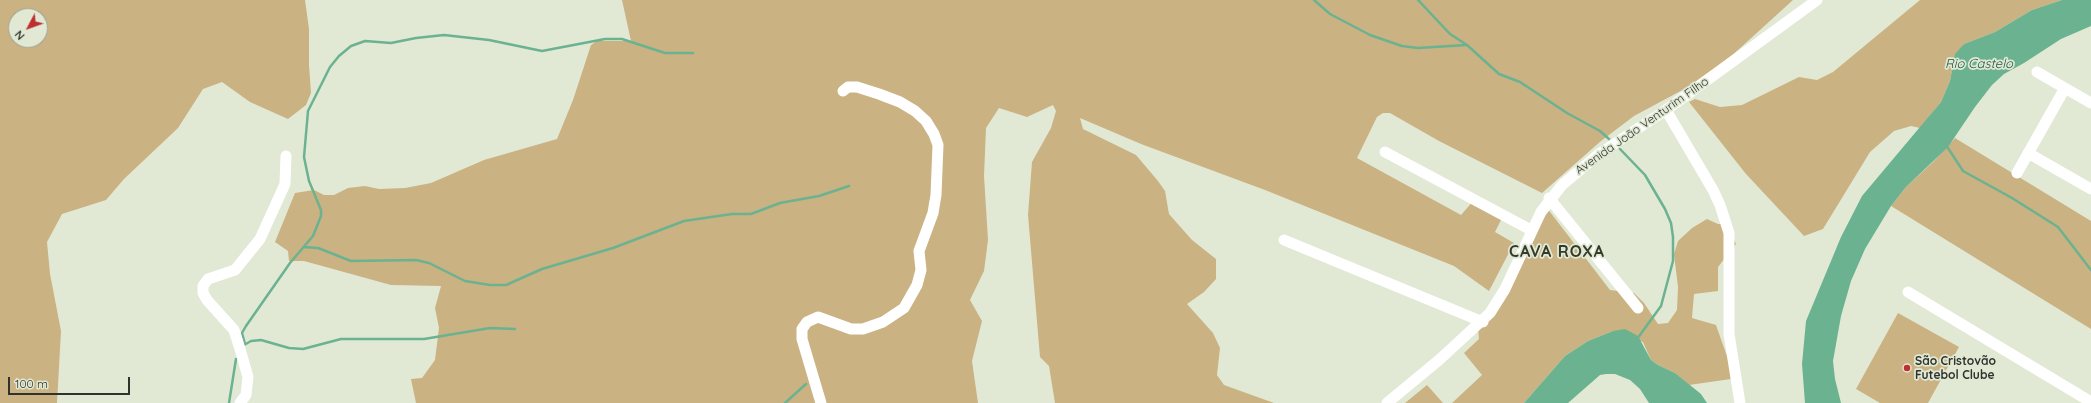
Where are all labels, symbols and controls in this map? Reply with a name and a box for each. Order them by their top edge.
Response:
north arrow [8,8,48,48]
text: N [12,28,28,43]
water label: Rio Castelo [1945,56,2013,72]
street label: Avenida João Venturim Filho [1572,74,1712,178]
district label: CAVA ROXA [1509,242,1605,262]
place label: São Cristovão Futebol Clube [1915,354,1996,382]
marker: São Cristovão Futebol Clube [1902,363,1912,373]
scale bar [10,369,132,395]
text: 100 m [15,376,48,391]

